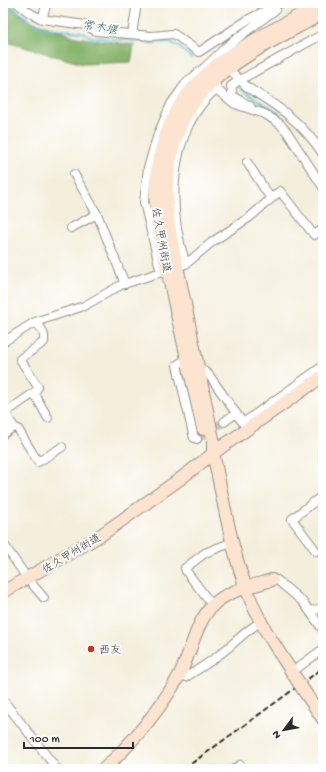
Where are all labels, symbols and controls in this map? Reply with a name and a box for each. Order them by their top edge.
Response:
water label: 常木堰 [81,18,121,39]
street label: 佐久甲州街道 [148,207,173,274]
street label: 佐久甲州街道 [40,532,103,577]
marker: 西友 [86,644,96,654]
place label: 西友 [99,644,121,657]
north arrow [264,710,304,750]
scale bar [24,724,133,750]
text: N [270,728,284,740]
text: 100 m [29,733,60,747]

